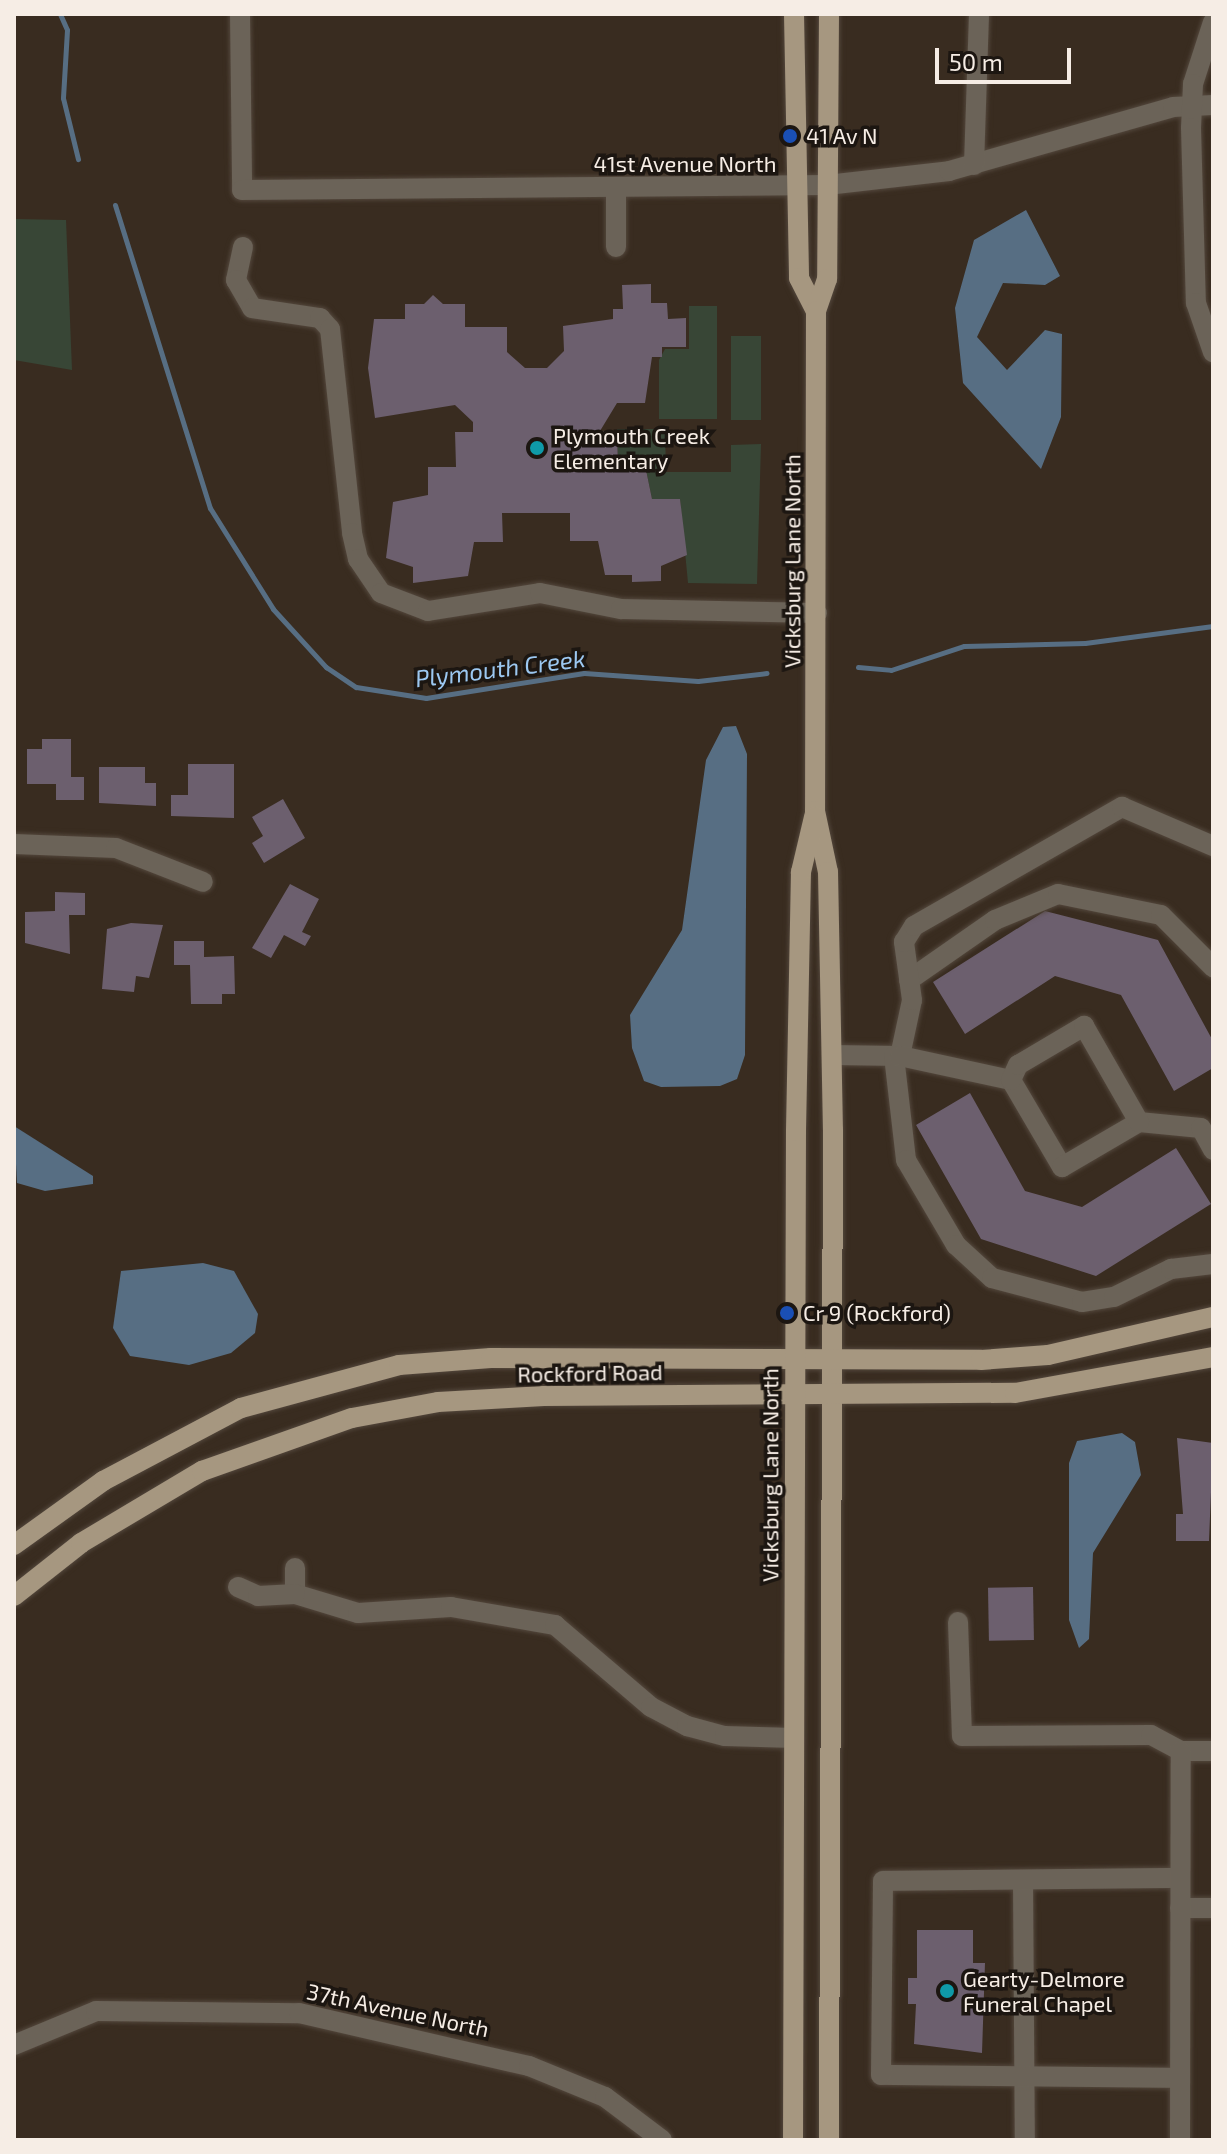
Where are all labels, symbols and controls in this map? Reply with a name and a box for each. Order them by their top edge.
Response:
scale bar [939,32,1075,82]
text: 50 m [949,47,1003,76]
place label: 41 Av N [806,123,879,149]
marker: 41 Av N [781,127,799,145]
street label: 41st Avenue North [593,151,777,177]
place label: Plymouth Creek Elementary [553,422,710,474]
marker: Plymouth Creek Elementary [528,439,546,457]
street label: Vicksburg Lane North [779,454,805,668]
water label: Plymouth Creek [413,643,587,693]
place label: Cr 9 (Rockford) [803,1300,951,1326]
marker: Cr 9 (Rockford) [778,1304,796,1322]
street label: Rockford Road [517,1359,663,1387]
street label: Vicksburg Lane North [757,1368,783,1582]
place label: Gearty-Delmore Funeral Chapel [963,1965,1125,2016]
street label: 37th Avenue North [304,1978,492,2042]
marker: Gearty-Delmore Funeral Chapel [938,1982,956,2000]

